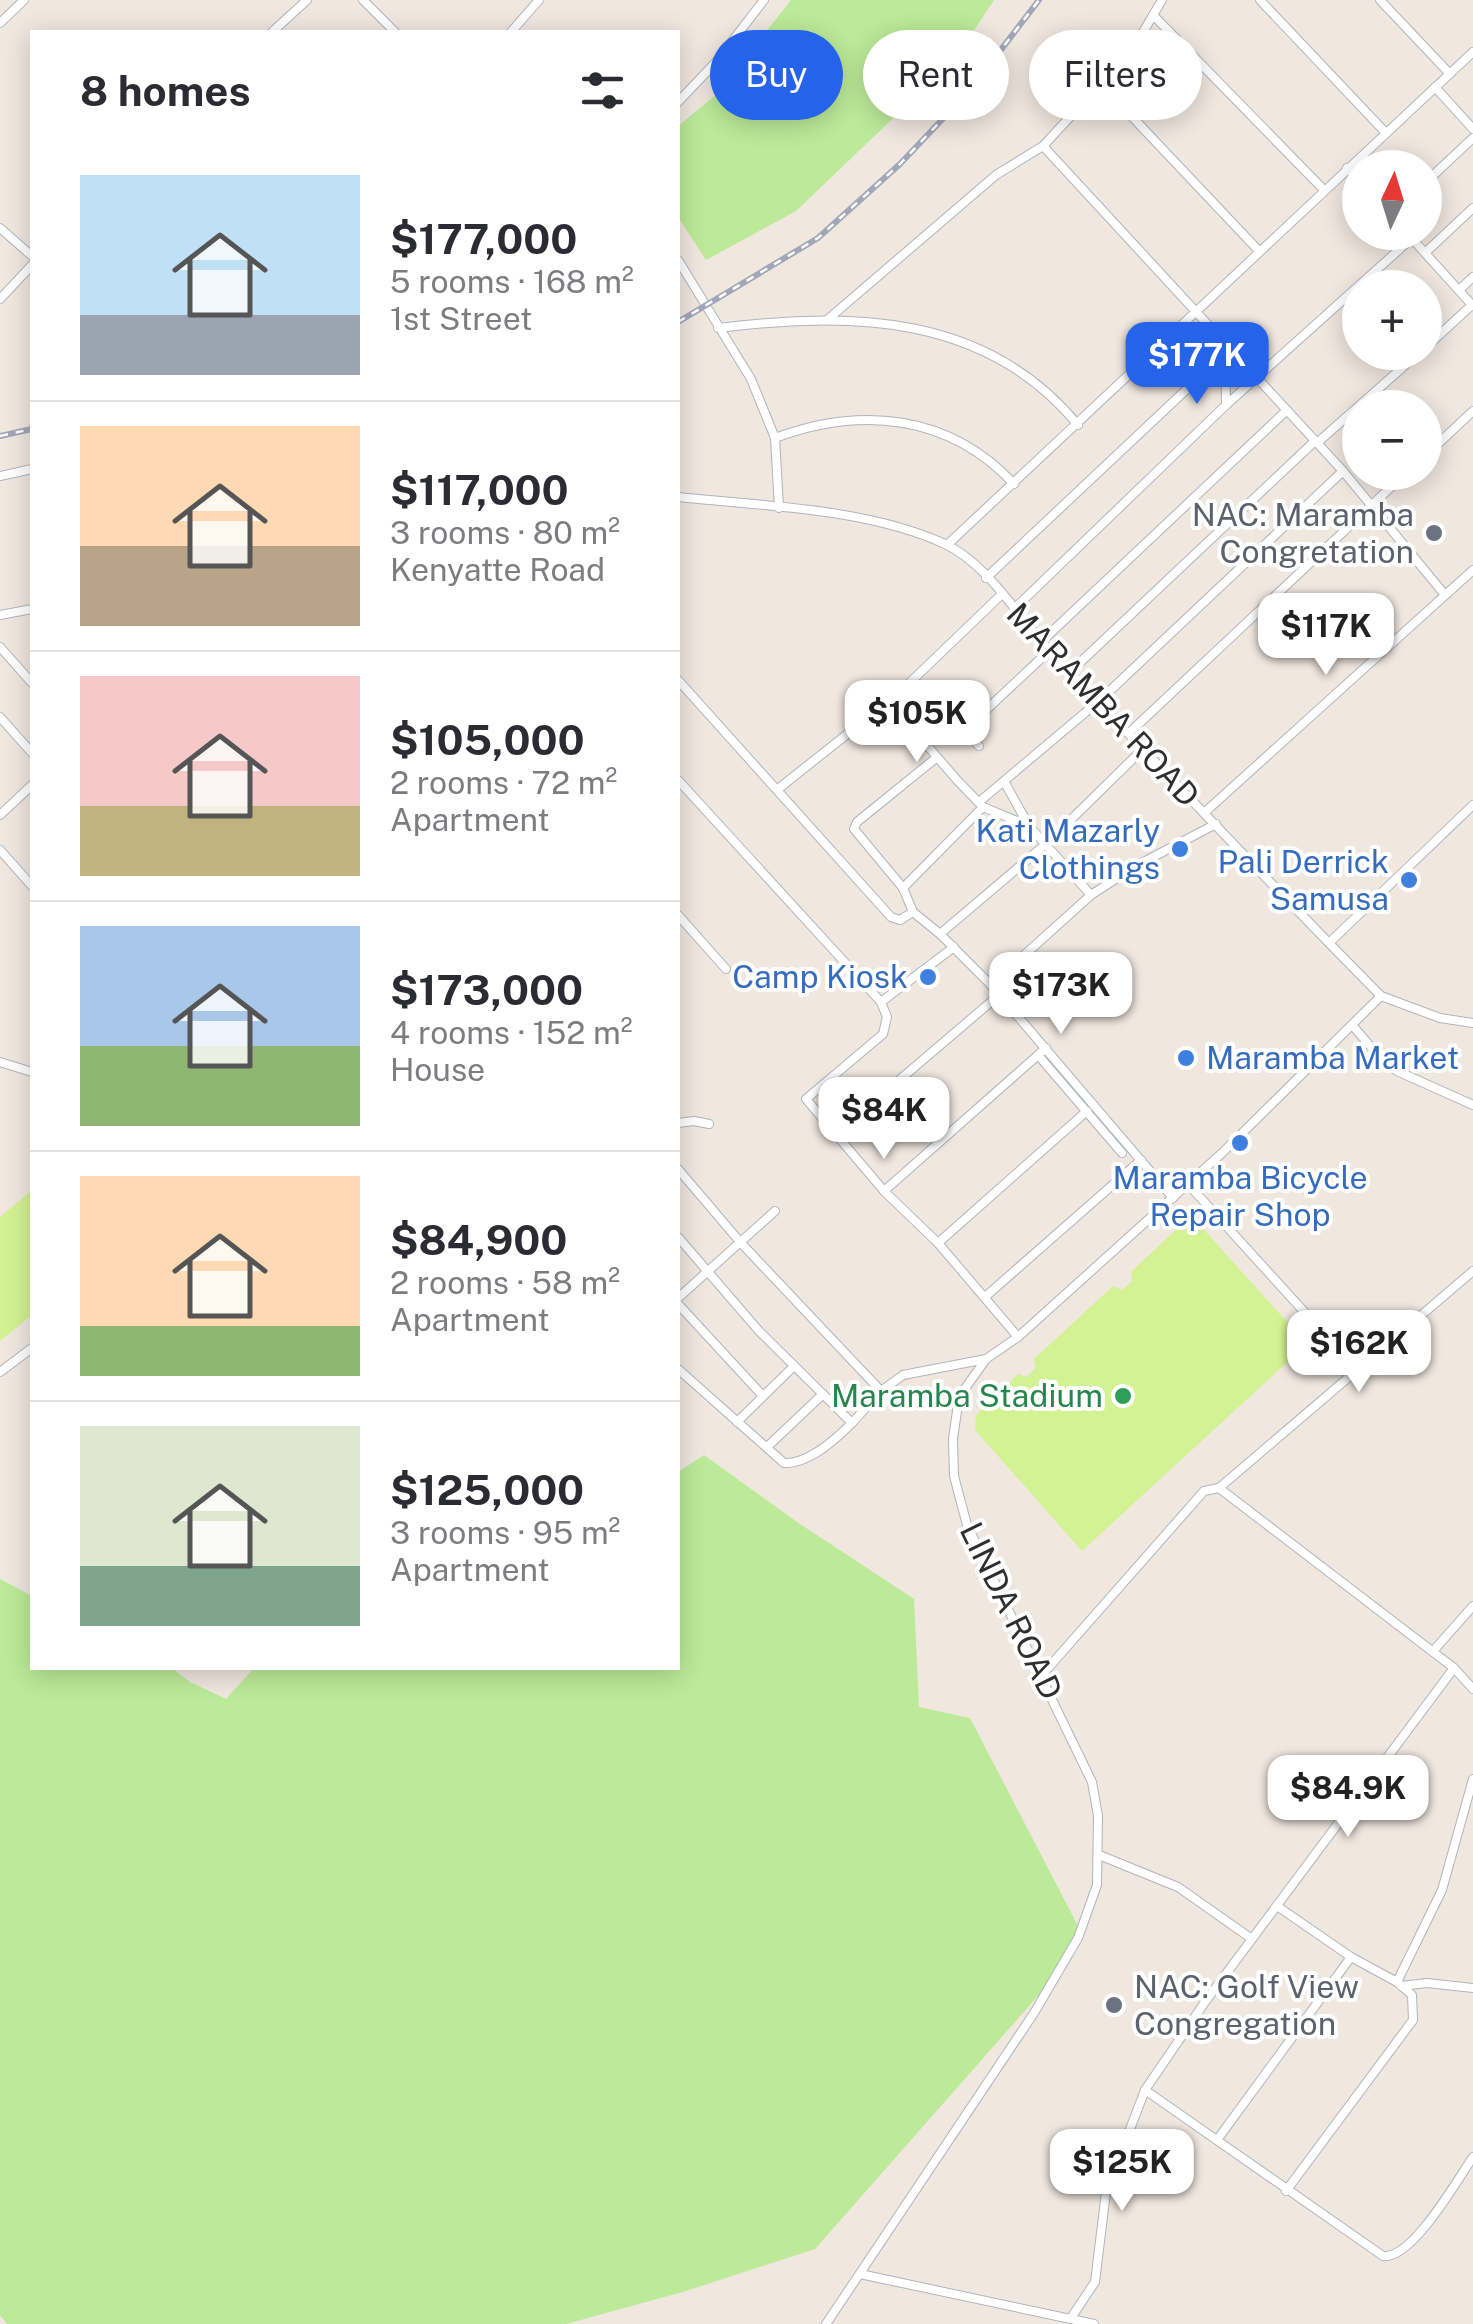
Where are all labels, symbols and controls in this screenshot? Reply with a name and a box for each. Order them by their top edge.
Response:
chip: Buy [710,30,843,120]
chip: Rent [863,30,1009,120]
chip: Filters [1029,30,1202,120]
icon: filters [575,63,630,118]
text: 8 homes [80,66,251,115]
north arrow [1342,150,1442,250]
map controls [1342,150,1442,490]
text: $177,000 [390,214,577,263]
icon: home [160,215,280,335]
text: 5 rooms · 168 m² [390,263,634,300]
button: + [1342,270,1442,370]
text: 1st Street [390,300,533,337]
pin: $177K [1127,322,1267,407]
text: $177K [1148,336,1246,373]
button: − [1342,390,1442,490]
text: $117,000 [390,465,569,514]
icon: home [160,466,280,586]
place label: NAC: Maramba Congretation [1192,496,1414,570]
text: 3 rooms · 80 m² [390,514,620,551]
marker: NAC: Maramba Congretation [1423,522,1445,544]
text: Kenyatte Road [390,551,605,588]
pin: $117K [1256,593,1396,678]
street label: MARAMBA ROAD [1000,595,1207,814]
text: $117K [1280,607,1372,644]
pin: $105K [847,680,987,765]
text: $105K [867,694,967,731]
text: $105,000 [390,715,585,764]
icon: home [160,716,280,836]
text: 2 rooms · 72 m² [390,764,617,801]
text: Apartment [390,801,550,838]
place label: Kati Mazarly Clothings [976,812,1160,886]
marker: Kati Mazarly Clothings [1169,838,1191,860]
place label: Pali Derrick Samusa [1218,843,1389,917]
marker: Pali Derrick Samusa [1398,869,1420,891]
pin: $173K [991,952,1131,1037]
place label: Camp Kiosk [732,958,908,995]
text: $173,000 [390,965,583,1014]
icon: home [160,966,280,1086]
marker: Camp Kiosk [917,966,939,988]
text: $173K [1011,966,1111,1003]
text: 4 rooms · 152 m² [390,1014,632,1051]
place label: Maramba Market [1206,1039,1459,1076]
marker: Maramba Market [1175,1047,1197,1069]
text: House [390,1051,485,1088]
pin: $84K [825,1077,943,1162]
text: $84K [840,1091,928,1128]
marker: Maramba Bicycle Repair Shop [1229,1132,1251,1154]
place label: Maramba Bicycle Repair Shop [1112,1159,1368,1233]
text: $84,900 [390,1215,567,1264]
icon: home [160,1216,280,1336]
text: 2 rooms · 58 m² [390,1264,620,1301]
text: Apartment [390,1301,550,1338]
pin: $162K [1289,1310,1429,1395]
text: $162K [1309,1324,1409,1361]
place label: Maramba Stadium [831,1377,1103,1414]
marker: Maramba Stadium [1112,1385,1134,1407]
text: $125,000 [390,1465,584,1514]
icon: home [160,1466,280,1586]
text: 3 rooms · 95 m² [390,1514,620,1551]
street label: LINDA ROAD [953,1516,1070,1705]
text: Apartment [390,1551,550,1588]
pin: $84.9K [1267,1755,1429,1840]
text: $84.9K [1290,1769,1406,1806]
place label: NAC: Golf View Congregation [1134,1968,1359,2042]
marker: NAC: Golf View Congregation [1103,1994,1125,2016]
pin: $125K [1052,2129,1192,2214]
text: $125K [1072,2143,1172,2180]

